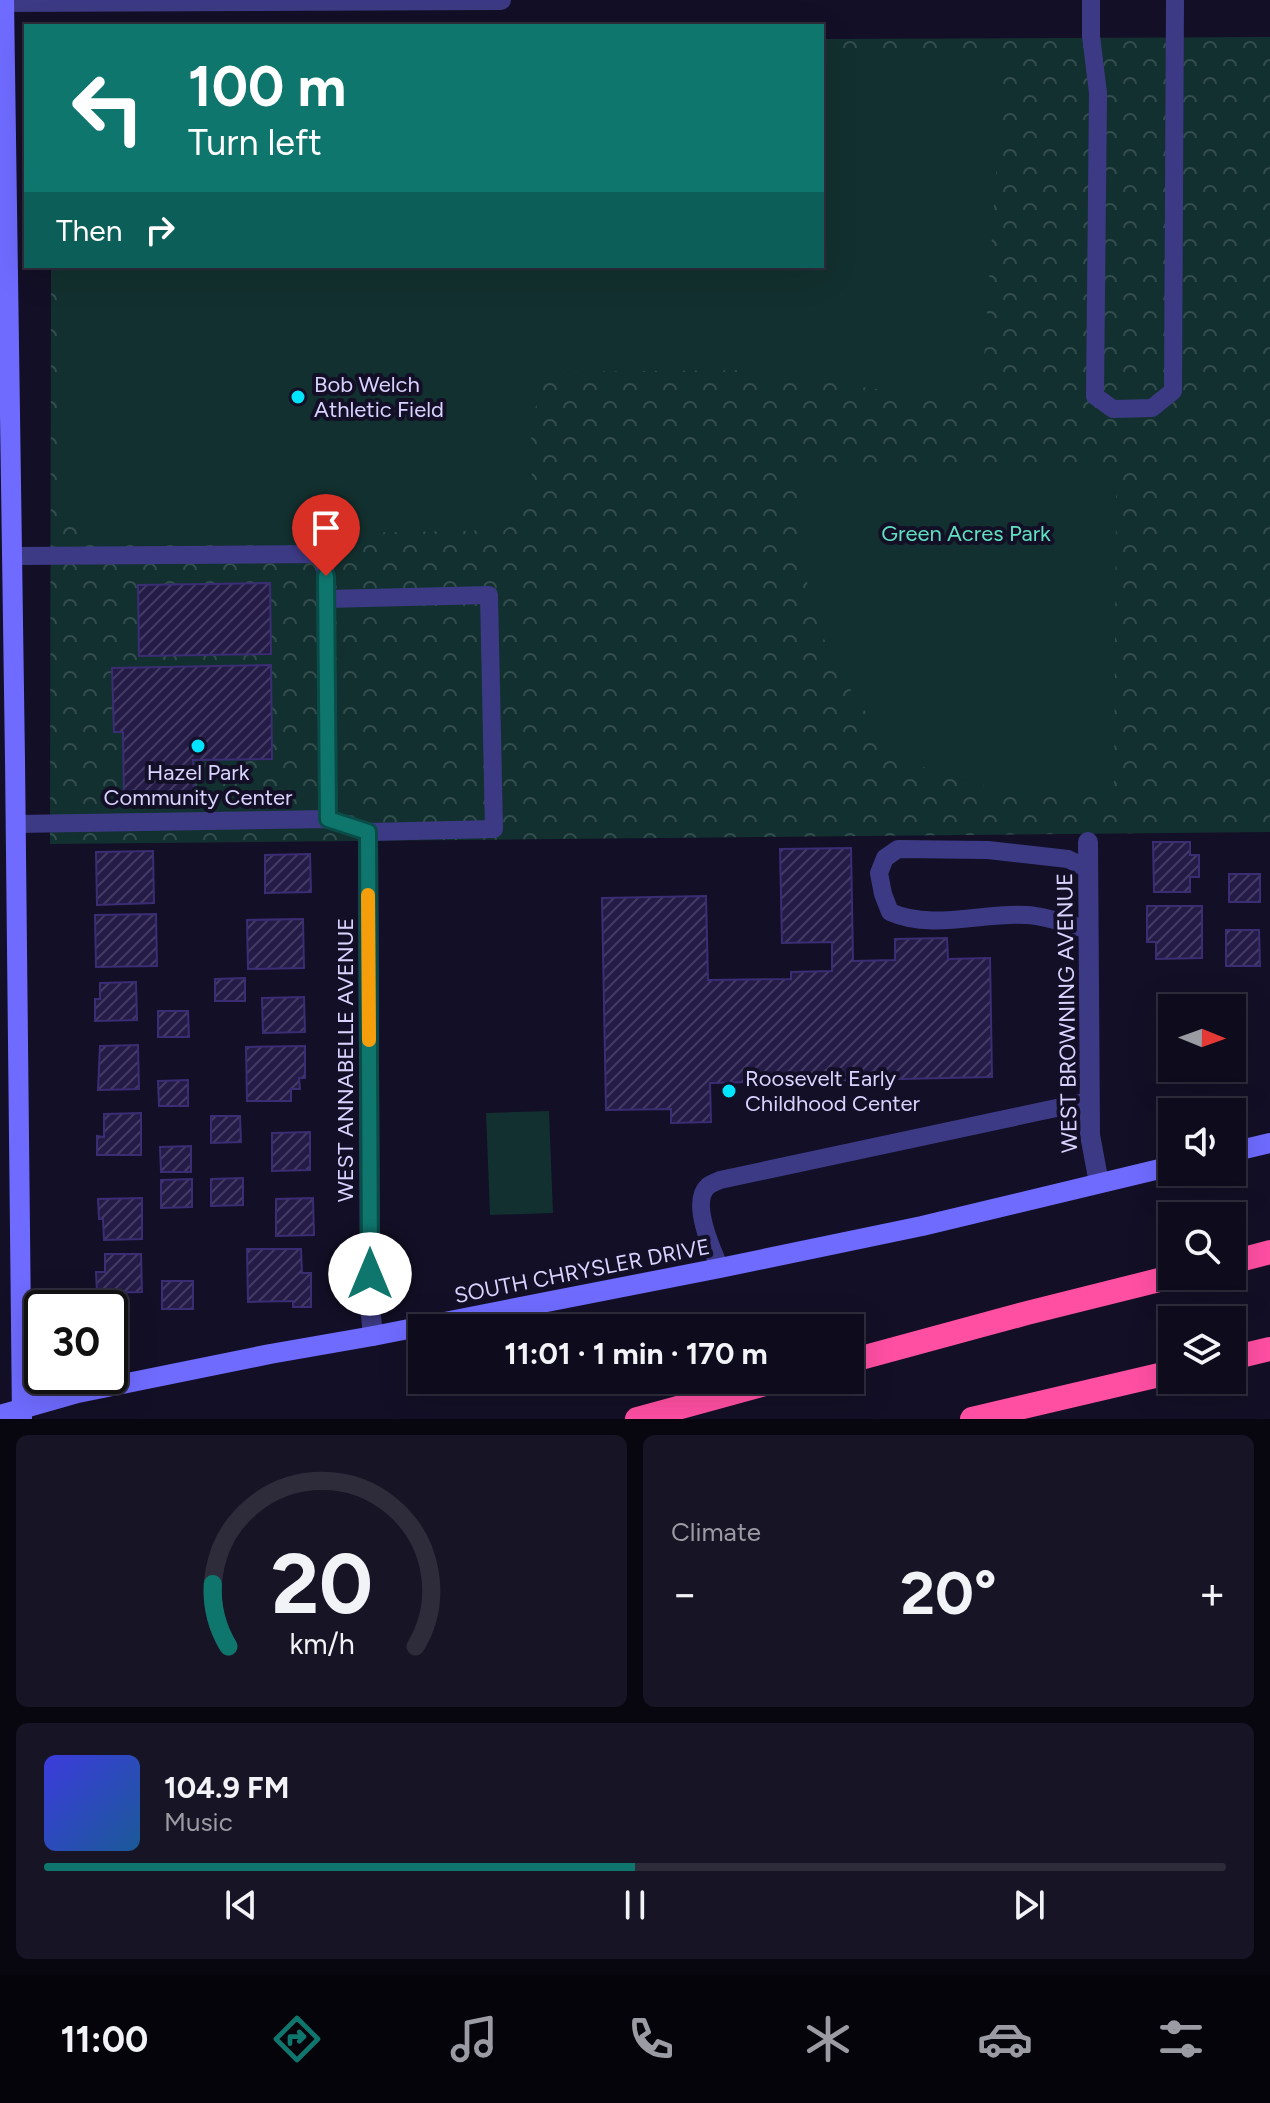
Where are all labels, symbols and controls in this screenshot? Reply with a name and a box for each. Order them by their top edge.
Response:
text: 100 m [188,53,346,120]
icon: left [56,56,160,160]
text: Turn left [188,121,322,164]
icon: right [138,208,182,252]
text: Then [56,212,122,249]
place label: Bob Welch Athletic Field [314,371,444,423]
marker: Bob Welch Athletic Field [289,388,307,406]
pin [292,494,360,576]
icon: arrive [304,506,348,550]
park label: Green Acres Park [881,520,1051,547]
marker: Hazel Park Community Center [189,737,207,755]
place label: Hazel Park Community Center [104,759,293,811]
street label: WEST BROWNING AVENUE [1051,873,1083,1153]
street label: WEST ANNABELLE AVENUE [332,918,359,1202]
north arrow [1158,994,1246,1082]
map controls [1158,994,1246,1394]
place label: Roosevelt Early Childhood Center [745,1065,921,1117]
marker: Roosevelt Early Childhood Center [720,1082,738,1100]
button: sound [1158,1098,1246,1186]
button: search [1158,1202,1246,1290]
position arrow [328,1232,412,1316]
street label: SOUTH CHRYSLER DRIVE [452,1233,712,1309]
speed limit sign: 30 [24,1290,128,1394]
button: layers [1158,1306,1246,1394]
text: 11:01 · 1 min · 170 m [504,1335,768,1372]
text: Climate [671,1516,761,1548]
text: 20 [270,1534,373,1634]
text: 20° [900,1557,997,1629]
text: − [671,1567,698,1620]
text: + [1199,1567,1226,1620]
text: km/h [289,1627,354,1661]
text: 104.9 FM [164,1769,289,1806]
text: Music [164,1806,233,1838]
icon: previous [219,1883,263,1927]
icon: pause [613,1883,657,1927]
icon: next [1007,1883,1051,1927]
icon: directions [269,2011,325,2067]
icon: music [446,2011,502,2067]
icon: phone [623,2011,679,2067]
icon: climate [800,2011,856,2067]
icon: car [977,2011,1033,2067]
icon: filters [1153,2011,1209,2067]
text: 11:00 [60,2018,148,2061]

